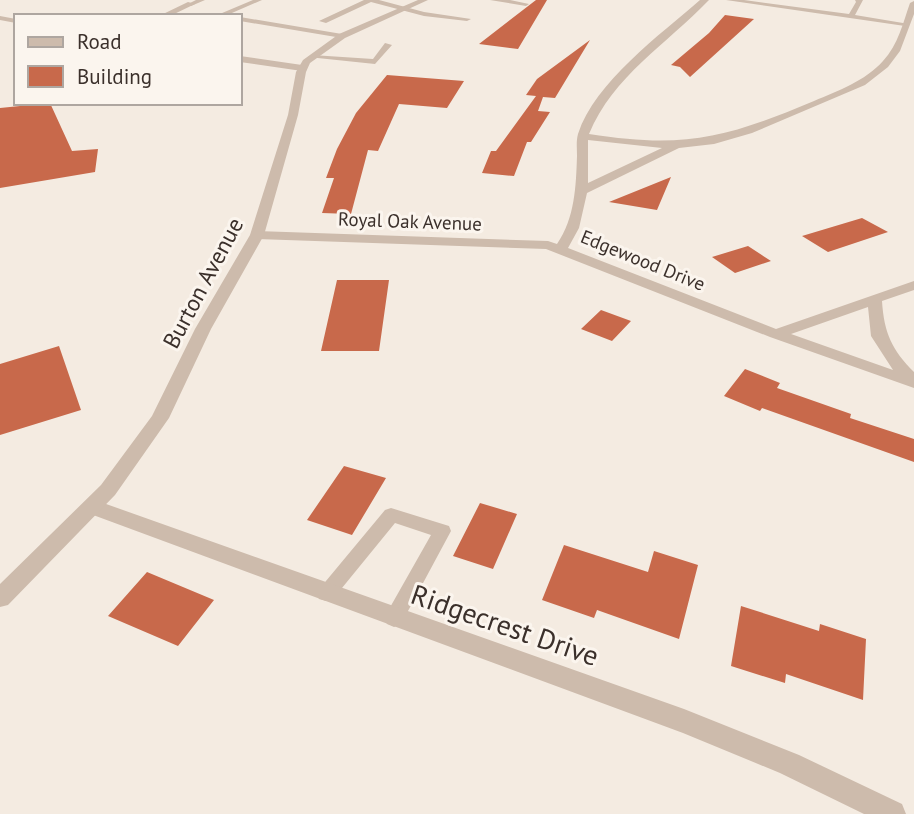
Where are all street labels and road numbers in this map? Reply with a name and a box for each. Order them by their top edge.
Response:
street label: Royal Oak Avenue [338,206,482,236]
street label: Burton Avenue [156,212,249,353]
street label: Edgewood Drive [577,224,709,296]
street label: Ridgecrest Drive [406,575,604,674]

